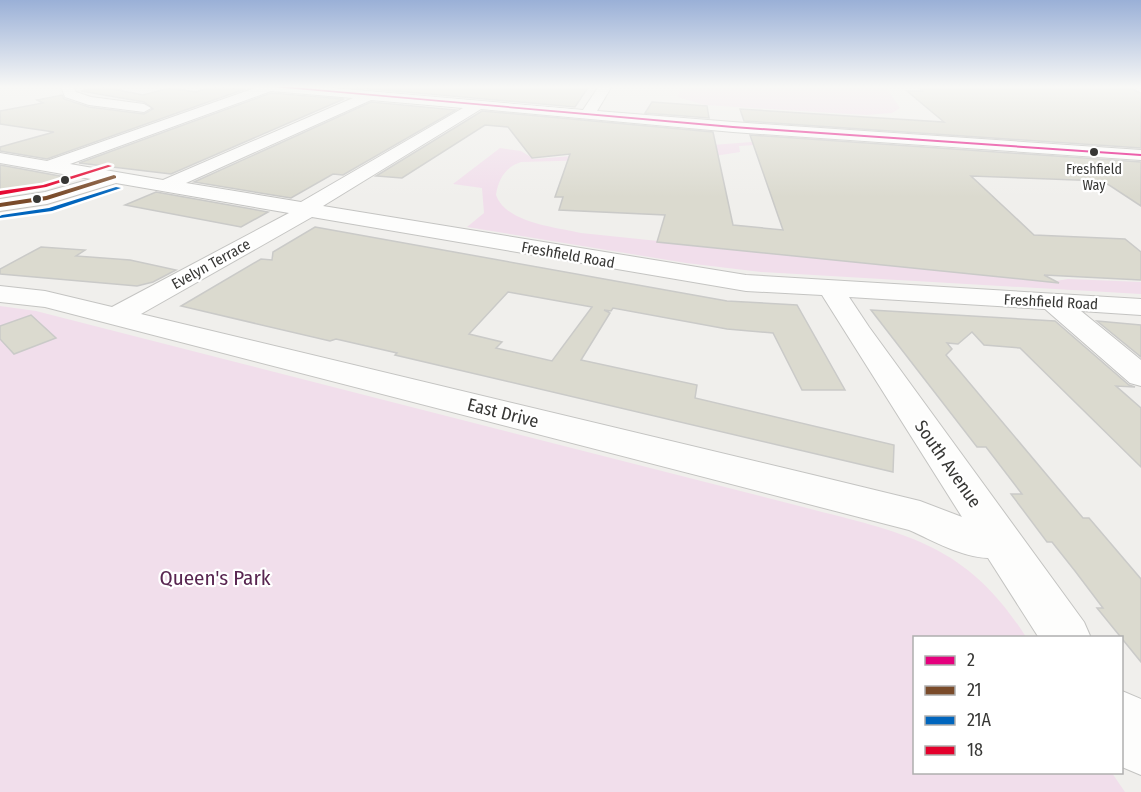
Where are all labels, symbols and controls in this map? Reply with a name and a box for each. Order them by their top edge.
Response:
marker: Freshfield Way [1088,146,1100,158]
place label: Freshfield Way [1066,161,1122,194]
unlabelled marker [59,174,71,186]
unlabelled marker [31,193,43,205]
street label: Evelyn Terrace [169,235,253,293]
street label: Freshfield Road [520,238,616,272]
street label: Freshfield Road [1003,291,1099,313]
street label: East Drive [465,394,541,433]
street label: South Avenue [910,416,986,512]
park label: Queen's Park [159,565,271,591]
legend [913,636,1123,774]
text: 2 [967,649,975,671]
text: 21 [967,679,982,701]
text: 21A [967,709,992,731]
text: 18 [967,739,983,761]

